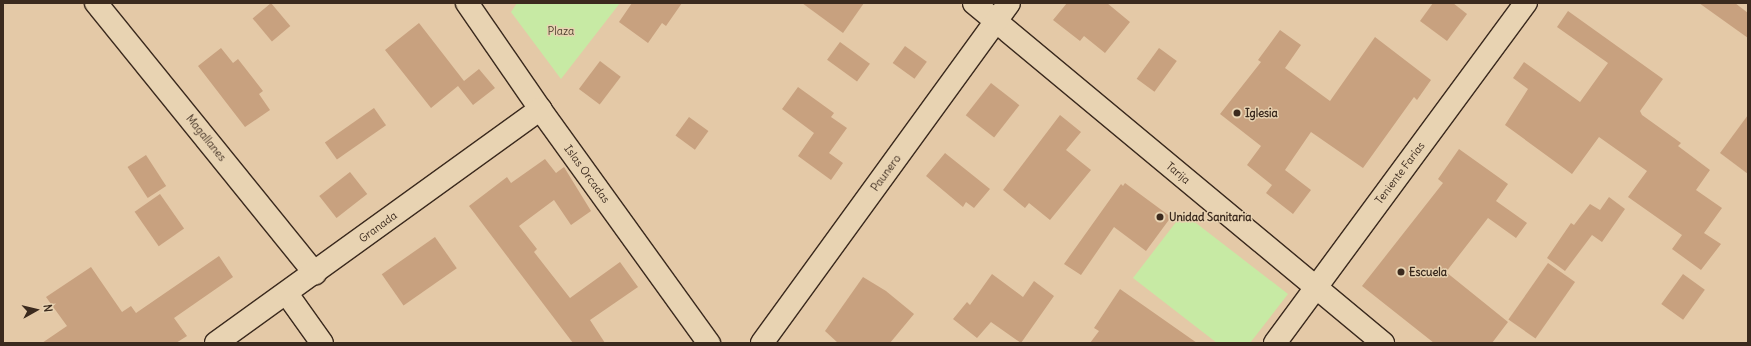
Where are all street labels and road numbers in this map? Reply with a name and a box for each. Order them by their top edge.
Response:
street label: Magallanes [183,112,229,164]
street label: Teniente Farías [1372,139,1428,207]
street label: Islas Orcadas [562,142,612,206]
street label: Paunero [868,152,904,194]
street label: Tarija [1163,159,1193,187]
street label: Granada [356,209,400,245]

